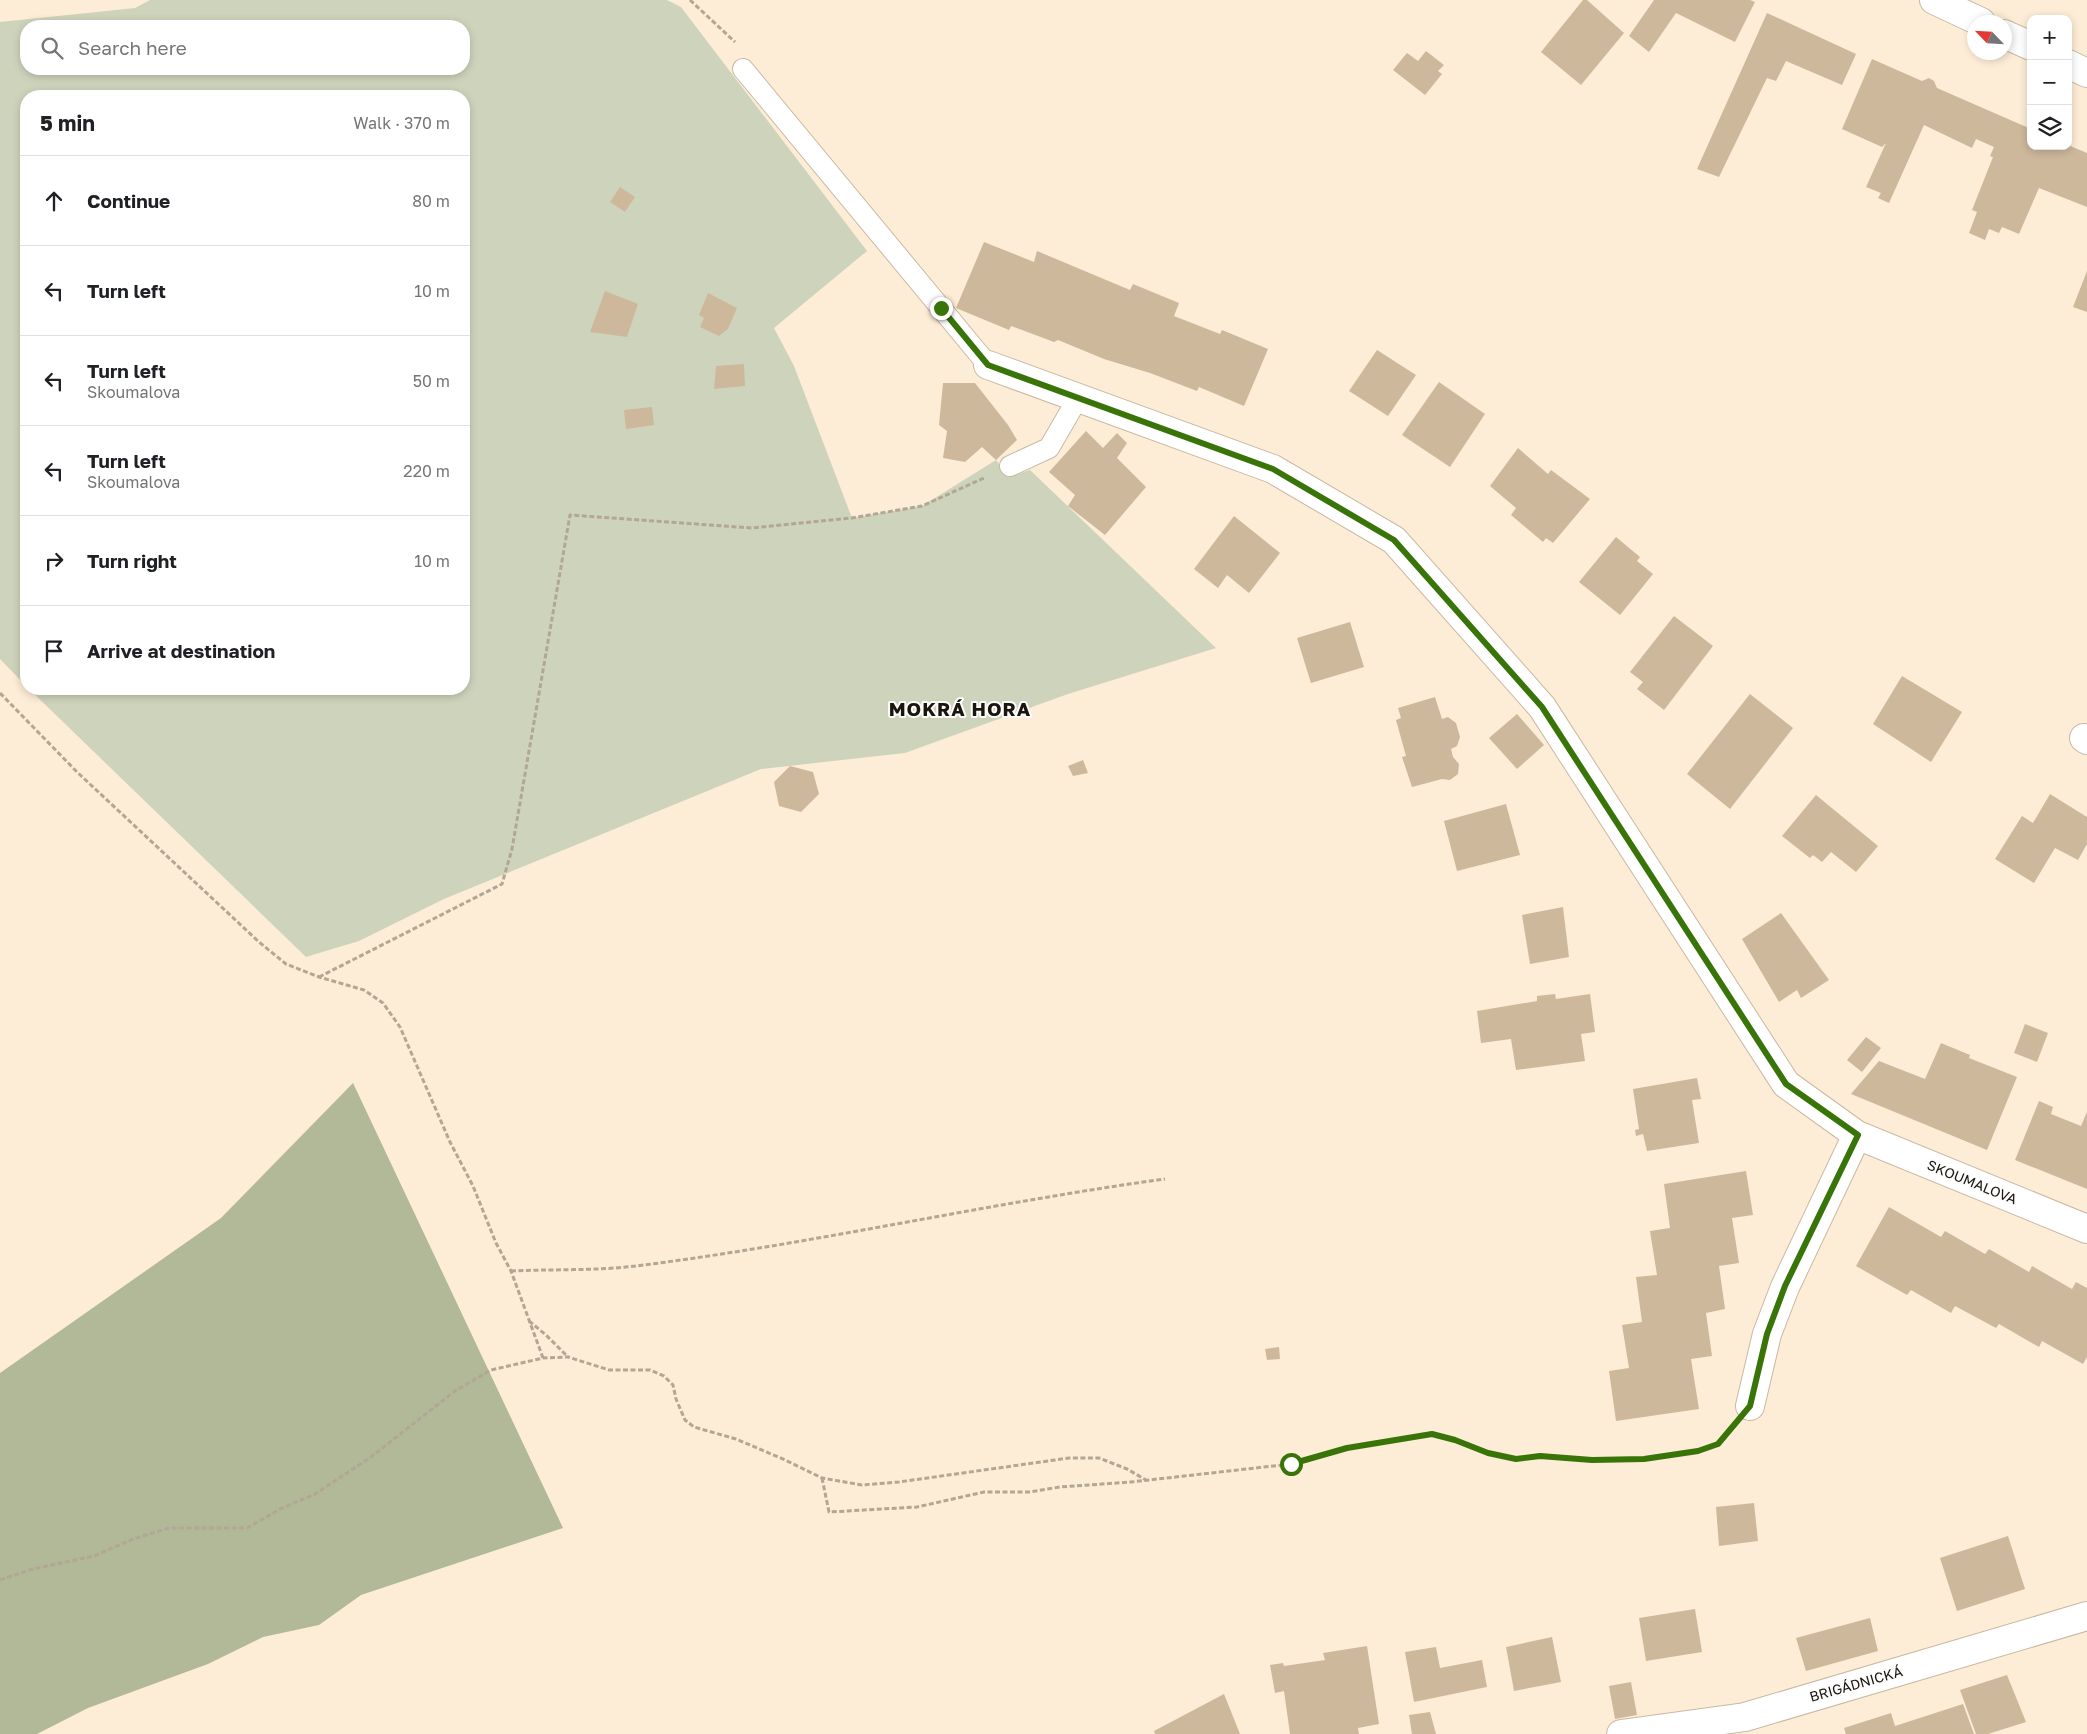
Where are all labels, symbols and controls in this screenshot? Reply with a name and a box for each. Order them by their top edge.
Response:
north arrow [1967,15,2012,60]
map controls [2027,15,2072,150]
button: + [2027,15,2072,60]
search box [20,20,470,75]
icon: search [38,34,66,62]
text: Search here [78,36,187,59]
button: − [2027,60,2072,105]
button: layers [2027,105,2072,150]
text: 5 min [40,110,95,136]
text: Walk · 370 m [353,113,450,133]
icon: ahead [40,187,68,215]
text: Continue [87,189,170,212]
text: 80 m [412,191,450,211]
icon: left [40,277,68,305]
text: Turn left [87,279,166,302]
text: 10 m [414,281,450,301]
route end [930,297,953,320]
text: Turn left [87,359,166,382]
icon: left [40,367,68,395]
text: 50 m [413,371,450,391]
text: Skoumalova [87,382,180,402]
text: Turn left [87,449,166,472]
icon: left [40,457,68,485]
text: 220 m [403,461,450,481]
text: Skoumalova [87,472,180,492]
icon: right [40,547,68,575]
text: Turn right [87,549,177,572]
text: 10 m [414,551,450,571]
icon: arrive [40,637,68,665]
text: Arrive at destination [87,639,275,662]
district label: MOKRÁ HORA [889,697,1031,720]
street label: SKOUMALOVA [1925,1156,2020,1208]
route start [1280,1453,1303,1476]
street label: BRIGÁDNICKÁ [1807,1662,1905,1705]

